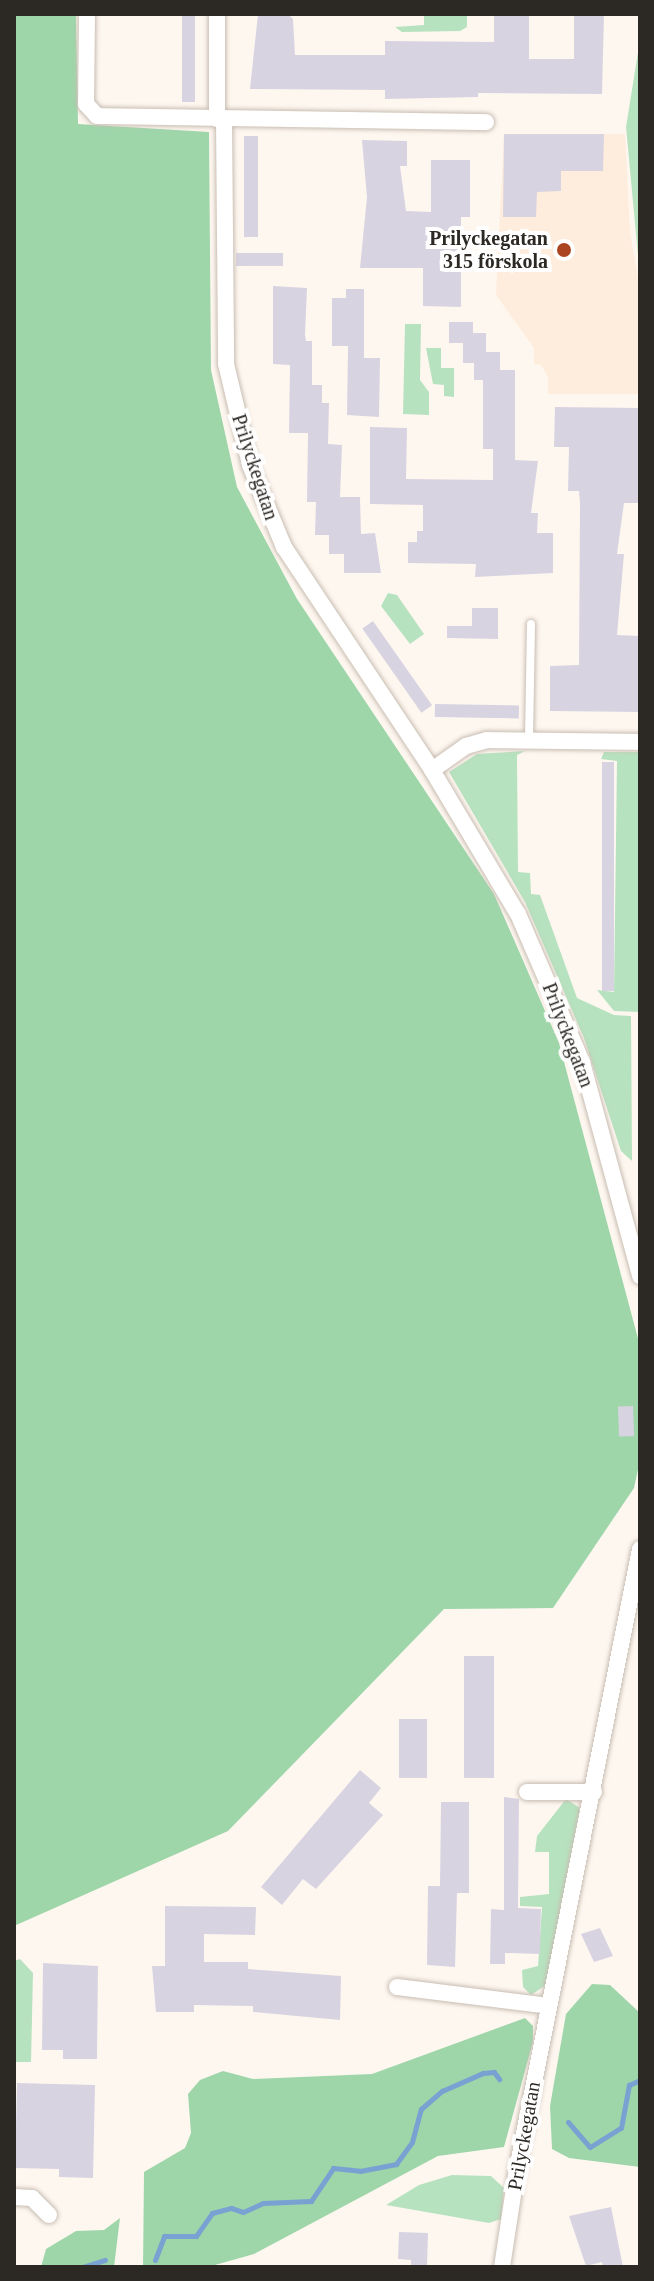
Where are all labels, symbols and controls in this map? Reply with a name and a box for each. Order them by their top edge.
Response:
place label: Prilyckegatan 315 förskola [429,226,548,273]
marker: Prilyckegatan 315 förskola [555,241,573,259]
street label: Prilyckegatan [227,411,283,523]
street label: Prilyckegatan [537,979,599,1091]
street label: Prilyckegatan [503,2080,545,2192]

